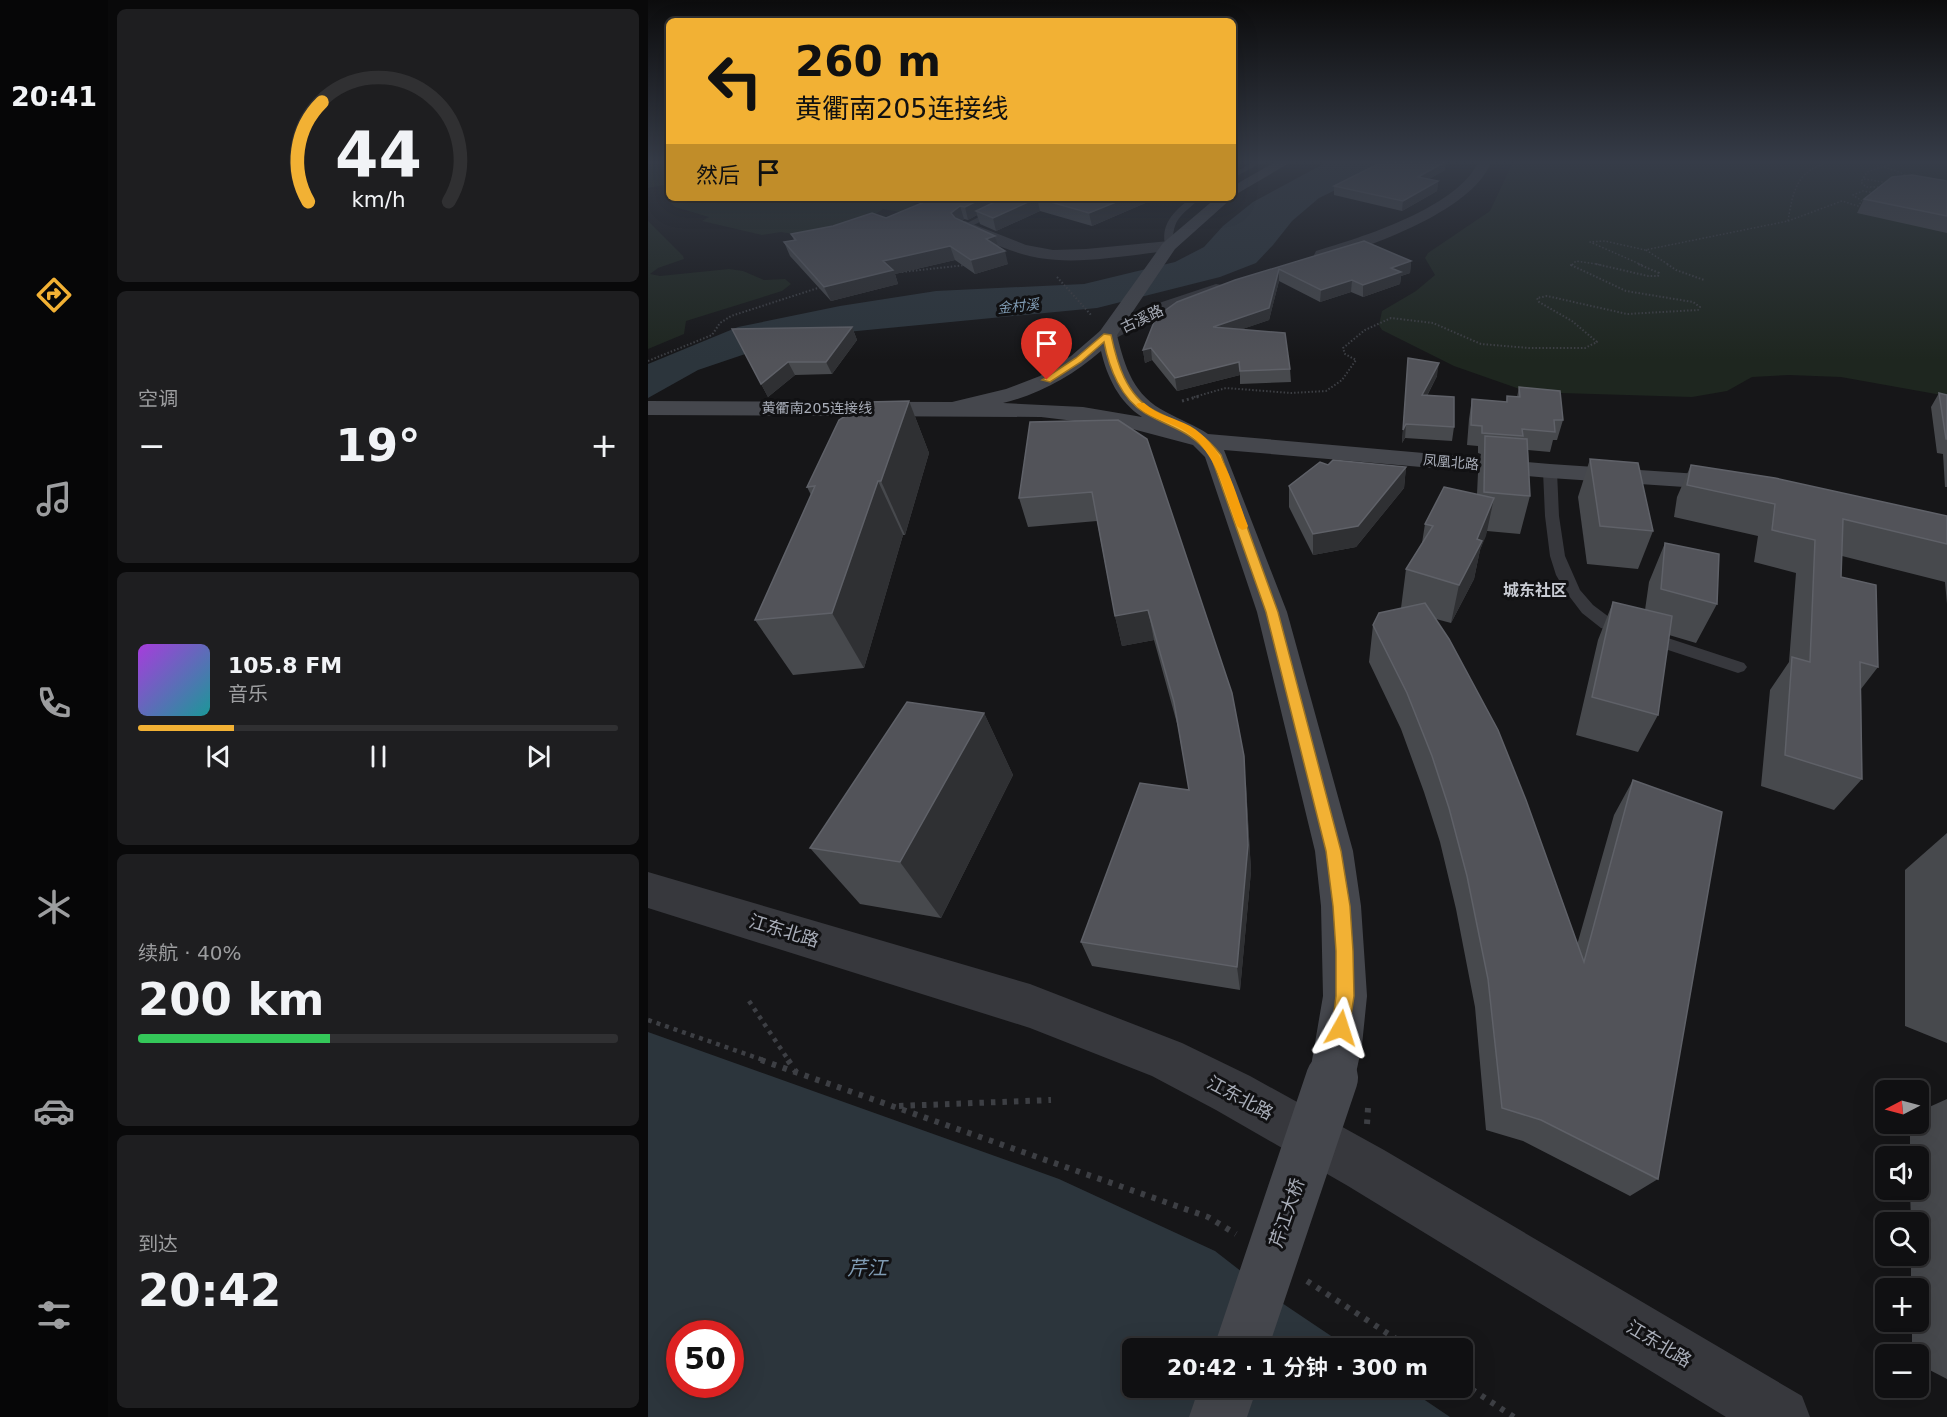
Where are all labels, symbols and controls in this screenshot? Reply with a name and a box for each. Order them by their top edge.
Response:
text: 260 m [795,37,941,86]
icon: left [696,42,774,120]
text: 20:41 [11,81,97,112]
text: 黄衢南205连接线 [795,93,1009,124]
text: 44 [335,118,421,191]
icon: arrive [752,156,785,189]
text: 然后 [696,163,740,188]
text: km/h [351,188,405,213]
icon: directions [33,274,75,316]
water label: 金村溪 [996,296,1042,316]
street label: 古溪路 [1118,301,1166,337]
pin [1021,318,1072,380]
icon: arrive [1030,327,1063,360]
text: 空调 [138,387,178,411]
street label: 黄衢南205连接线 [762,400,872,416]
text: 19° [335,419,421,472]
text: − [138,426,166,465]
text: + [590,426,618,465]
street label: 凤凰北路 [1422,452,1480,472]
icon: music [33,478,75,520]
district label: 城东社区 [1503,581,1567,600]
text: 105.8 FM [228,653,342,678]
icon: phone [33,682,75,724]
text: 音乐 [228,682,268,706]
icon: previous [202,740,235,773]
icon: pause [362,740,395,773]
icon: next [522,740,555,773]
icon: climate [33,886,75,928]
street label: 江东北路 [747,910,822,951]
text: 续航 · 40% [138,941,242,965]
text: 200 km [138,973,324,1026]
position arrow [1309,996,1373,1060]
street label: 江东北路 [1204,1071,1277,1124]
north arrow [1875,1080,1929,1134]
map controls [1875,1080,1929,1398]
icon: car [33,1090,75,1132]
button: sound [1875,1146,1929,1200]
street label: 芹江大桥 [1265,1175,1308,1250]
button: search [1875,1212,1929,1266]
text: 到达 [138,1232,178,1256]
water label: 芹江 [847,1256,889,1280]
text: 20:42 [138,1264,281,1317]
button: + [1875,1278,1929,1332]
icon: filters [33,1294,75,1336]
street label: 江东北路 [1623,1316,1696,1371]
speed limit sign: 50 [666,1320,744,1398]
button: − [1875,1344,1929,1398]
text: 20:42 · 1 分钟 · 300 m [1167,1355,1428,1380]

